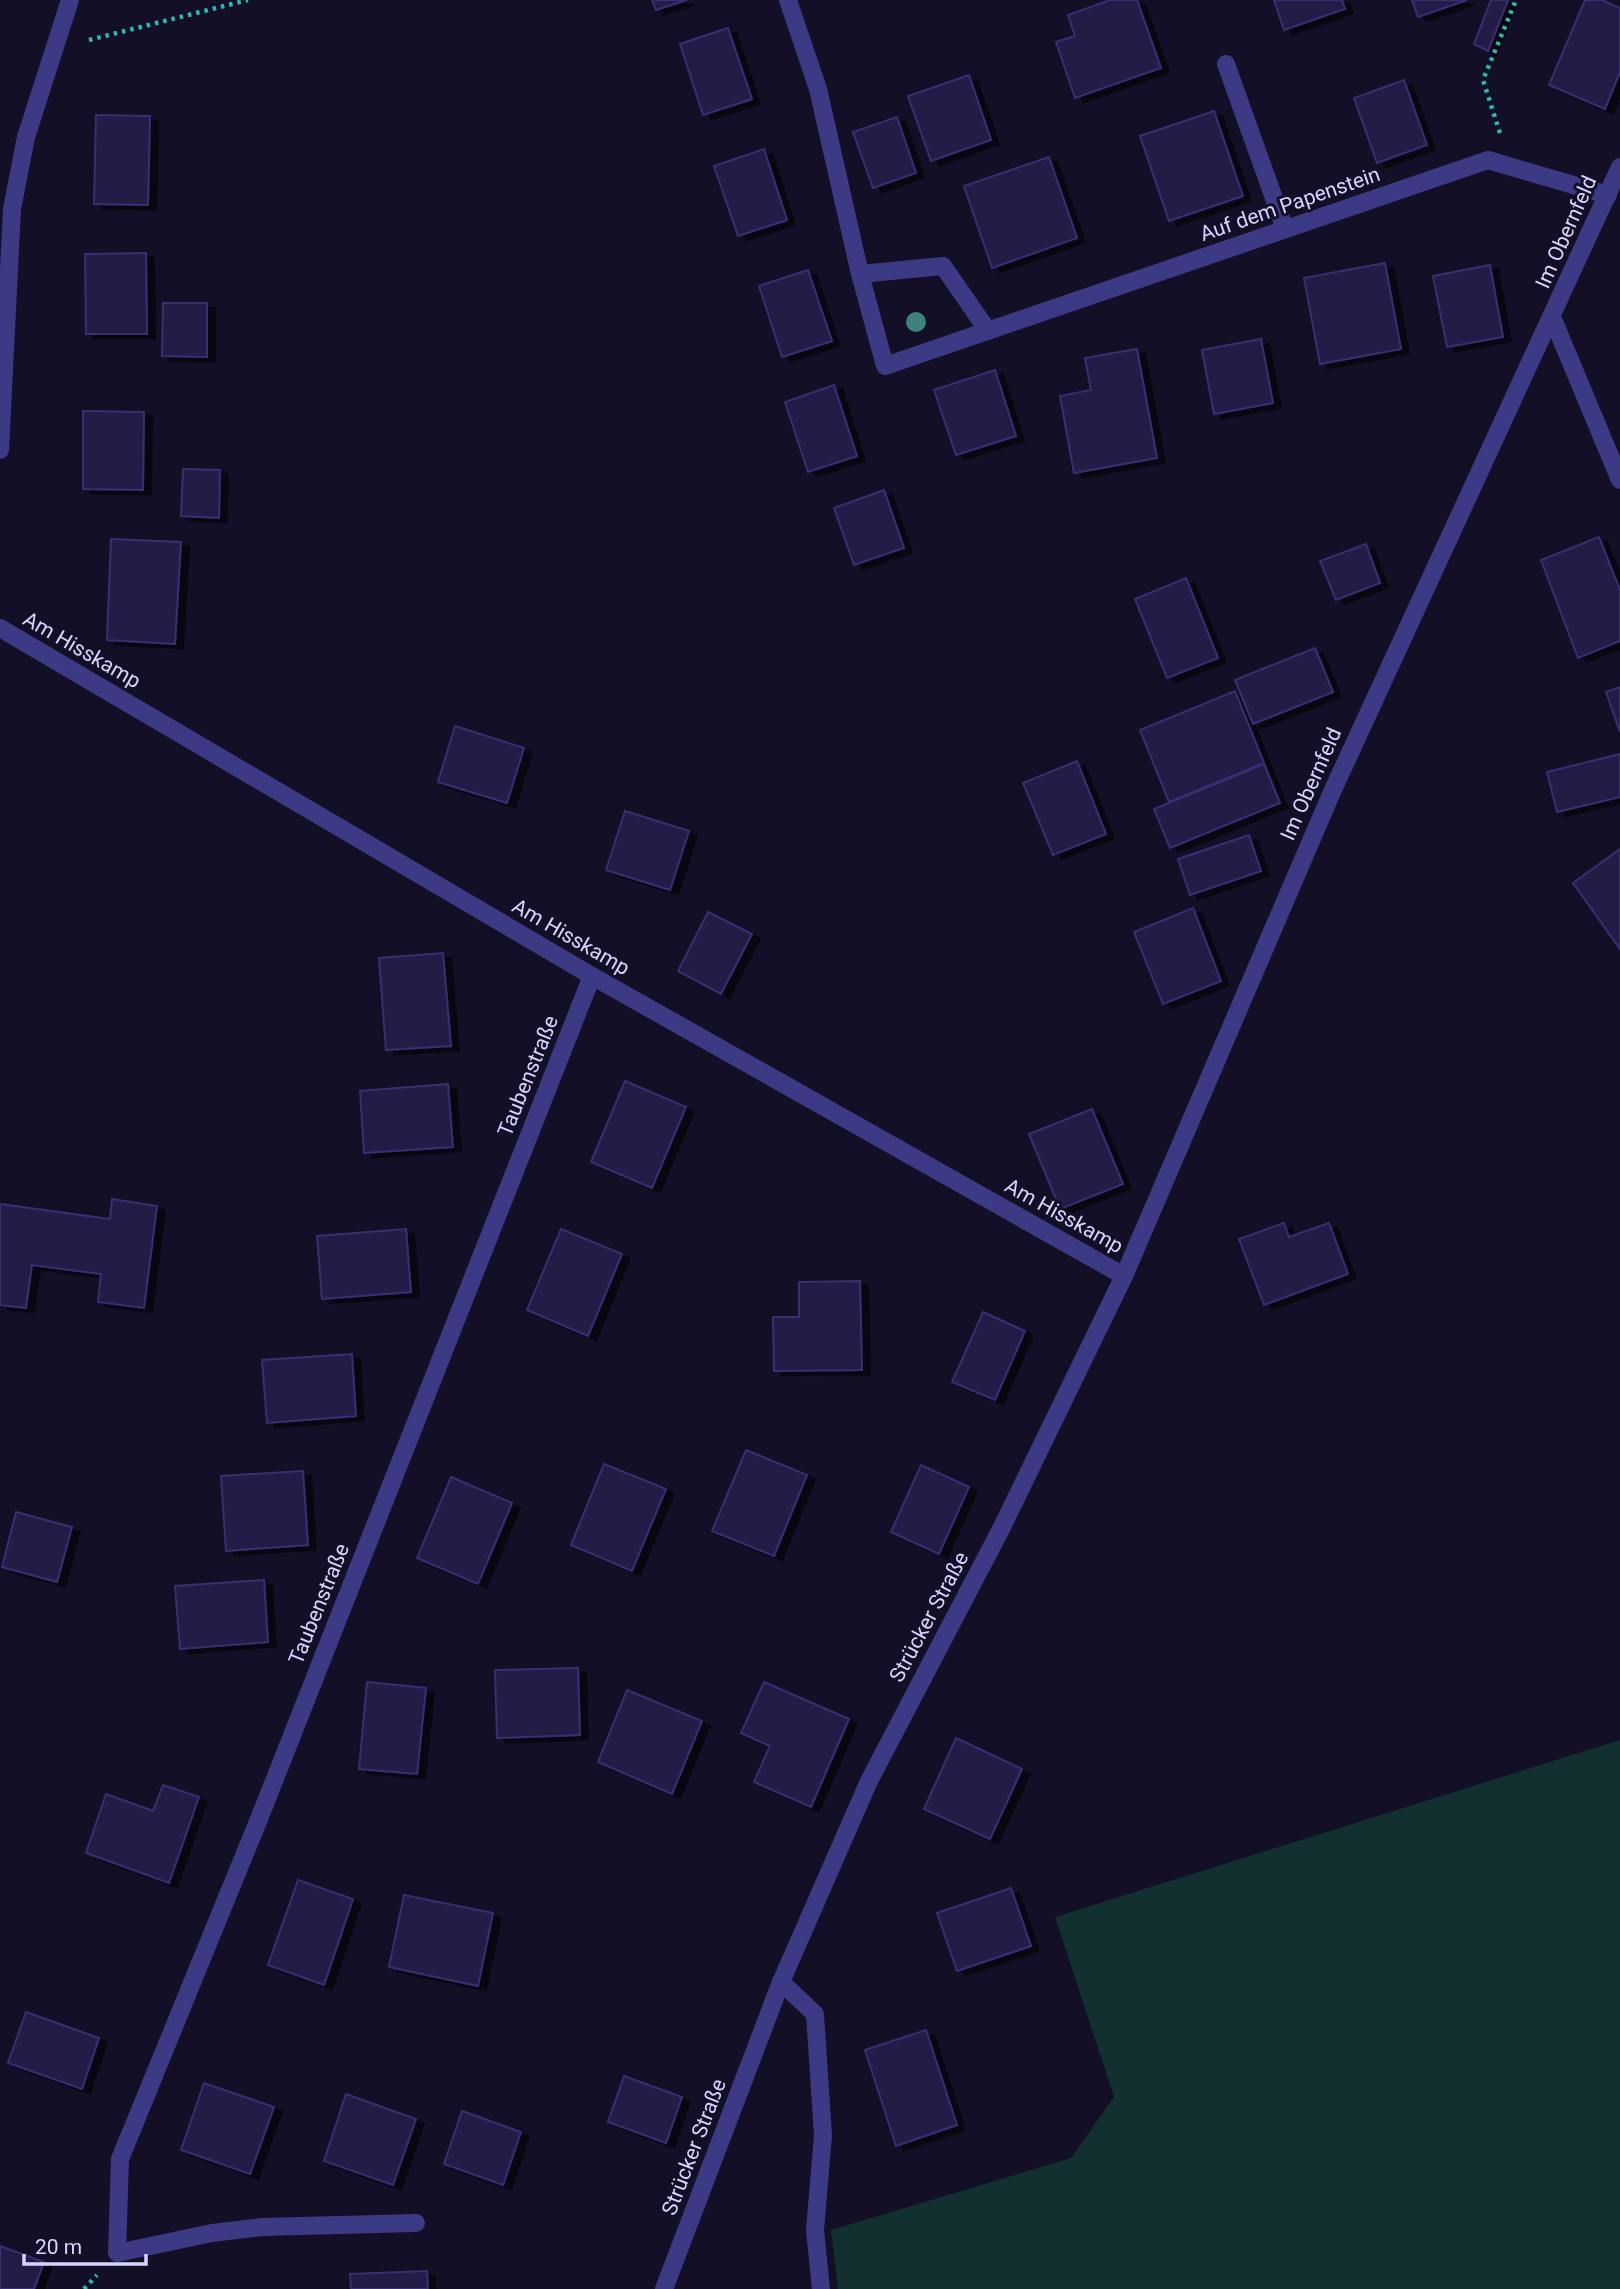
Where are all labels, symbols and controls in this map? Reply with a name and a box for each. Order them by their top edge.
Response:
street label: Auf dem Papenstein [1197,162,1383,246]
street label: Im Obernfeld [1531,172,1601,292]
street label: Am Hisskamp [19,607,145,693]
street label: Im Obernfeld [1276,724,1346,844]
street label: Am Hisskamp [508,894,634,980]
street label: Taubenstraße [493,1012,563,1140]
street label: Am Hisskamp [1001,1174,1127,1258]
street label: Taubenstraße [284,1540,354,1668]
street label: Strücker Straße [885,1548,973,1686]
street label: Strücker Straße [657,2075,731,2219]
scale bar [24,2222,147,2266]
text: 20 m [35,2235,82,2259]

